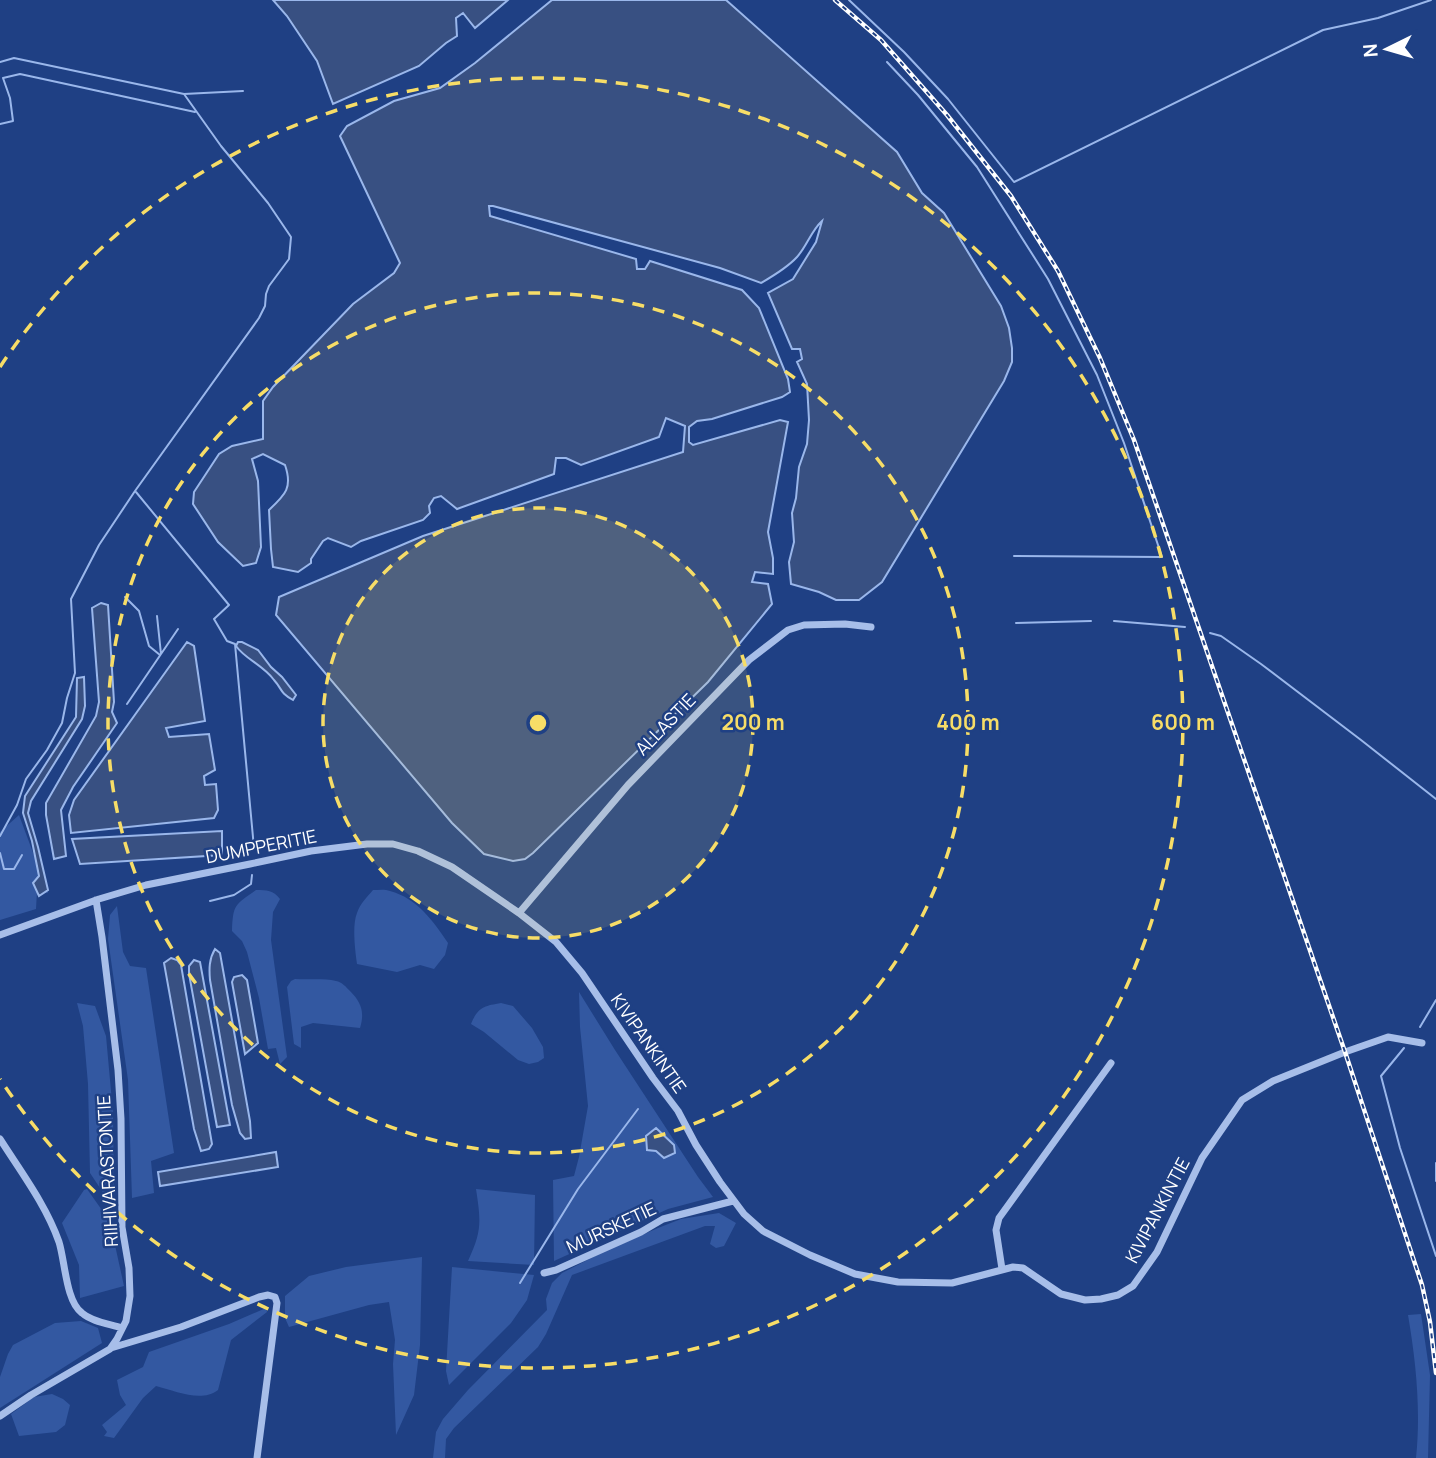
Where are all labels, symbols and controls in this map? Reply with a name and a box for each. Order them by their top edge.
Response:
north arrow [1352,14,1422,84]
text: N [1357,43,1384,58]
street label: ALLASTIE [630,688,700,760]
text: 200 m [721,708,785,736]
text: 400 m [936,708,1000,736]
text: 600 m [1151,708,1215,736]
centre of rings [526,711,550,735]
street label: DUMPPERITIE [203,823,319,869]
street label: KIVIPANKINTIE [606,989,692,1097]
street label: RIIHIVARASTONTIE [91,1094,123,1248]
street label: KIVIPANKINTIE [1119,1153,1195,1267]
street label: MURSKETIE [562,1196,660,1258]

